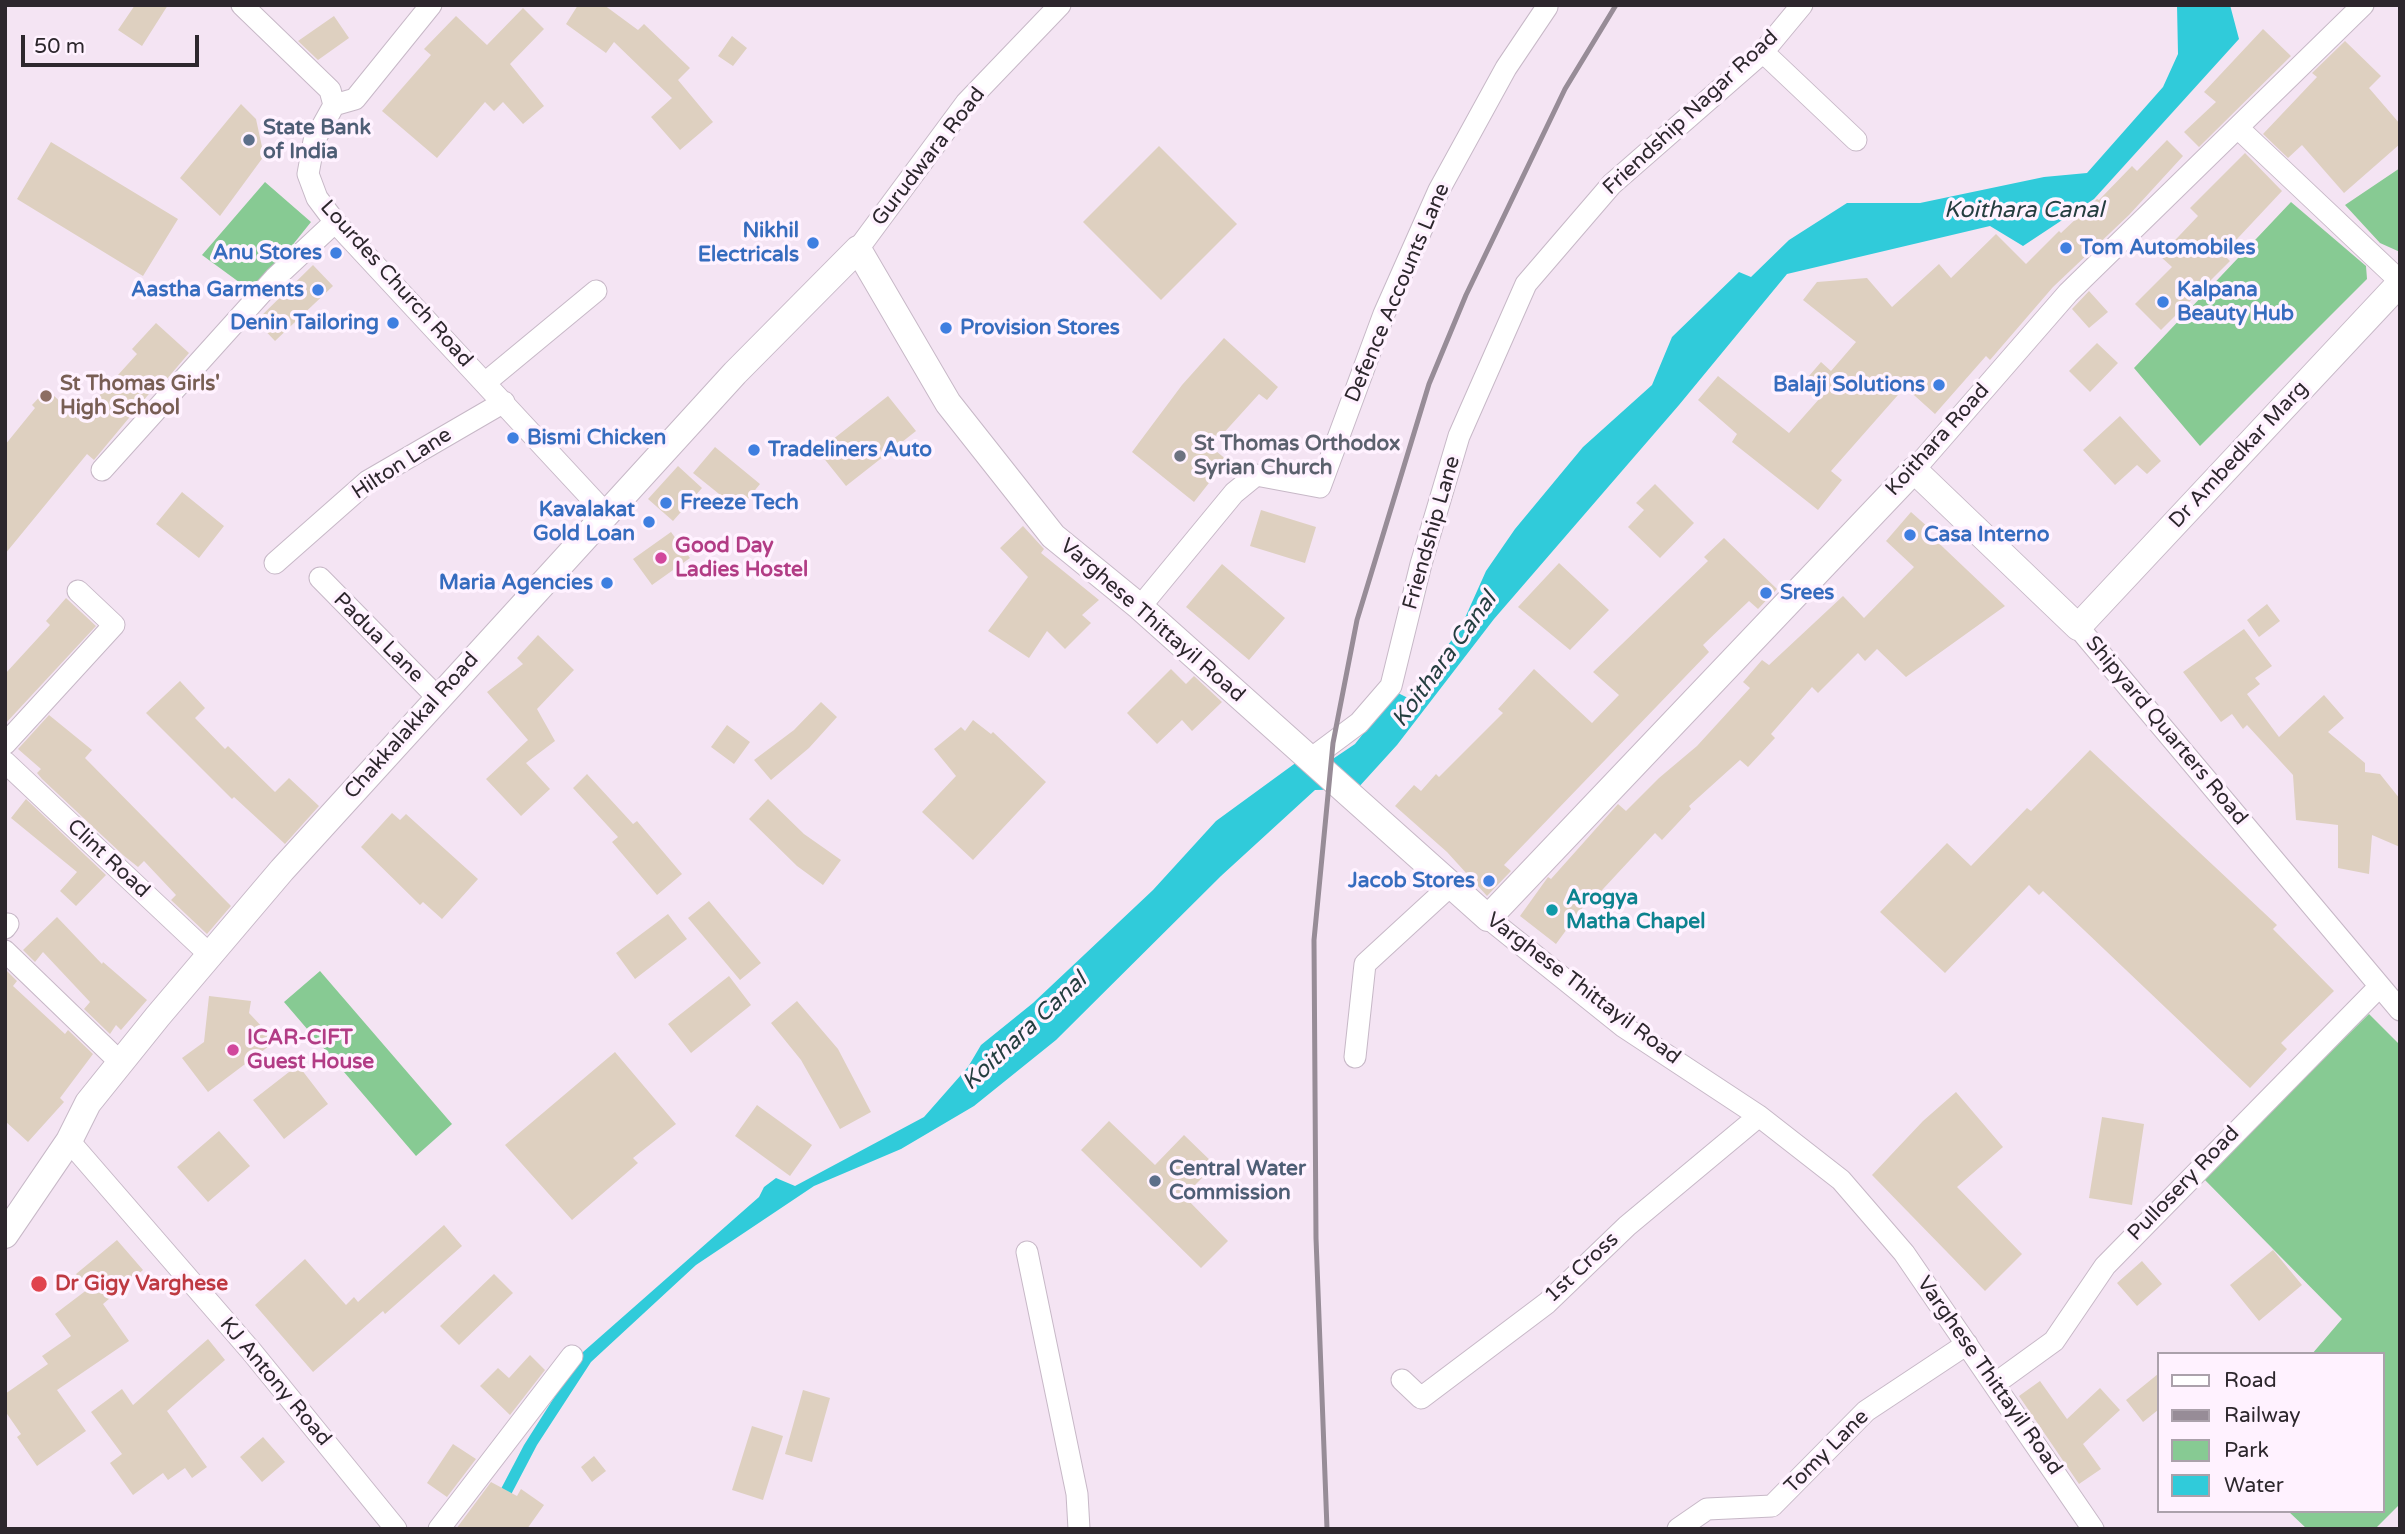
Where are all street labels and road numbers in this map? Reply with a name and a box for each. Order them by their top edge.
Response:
street label: Friendship Nagar Road [1598,25,1784,201]
street label: Gurudwara Road [867,83,991,231]
street label: Defence Accounts Lane [1340,180,1456,406]
street label: Lourdes Church Road [314,195,478,373]
street label: Dr Ambedkar Marg [2164,376,2314,534]
street label: Koithara Road [1881,379,1995,501]
street label: Hilton Lane [348,423,456,505]
street label: Friendship Lane [1398,453,1466,613]
street label: Varghese Thittayil Road [1054,534,1250,708]
street label: Padua Lane [328,588,428,688]
street label: Shipyard Quarters Road [2080,631,2252,831]
street label: Chakkalakkal Road [340,647,484,805]
street label: Clint Road [61,814,155,904]
street label: Varghese Thittayil Road [1481,908,1685,1070]
street label: Pullosery Road [2123,1121,2245,1247]
street label: 1st Cross [1540,1227,1624,1309]
street label: Varghese Thittayil Road [1911,1272,2067,1480]
street label: KJ Antony Road [214,1313,336,1451]
street label: Tomy Lane [1780,1405,1874,1499]

